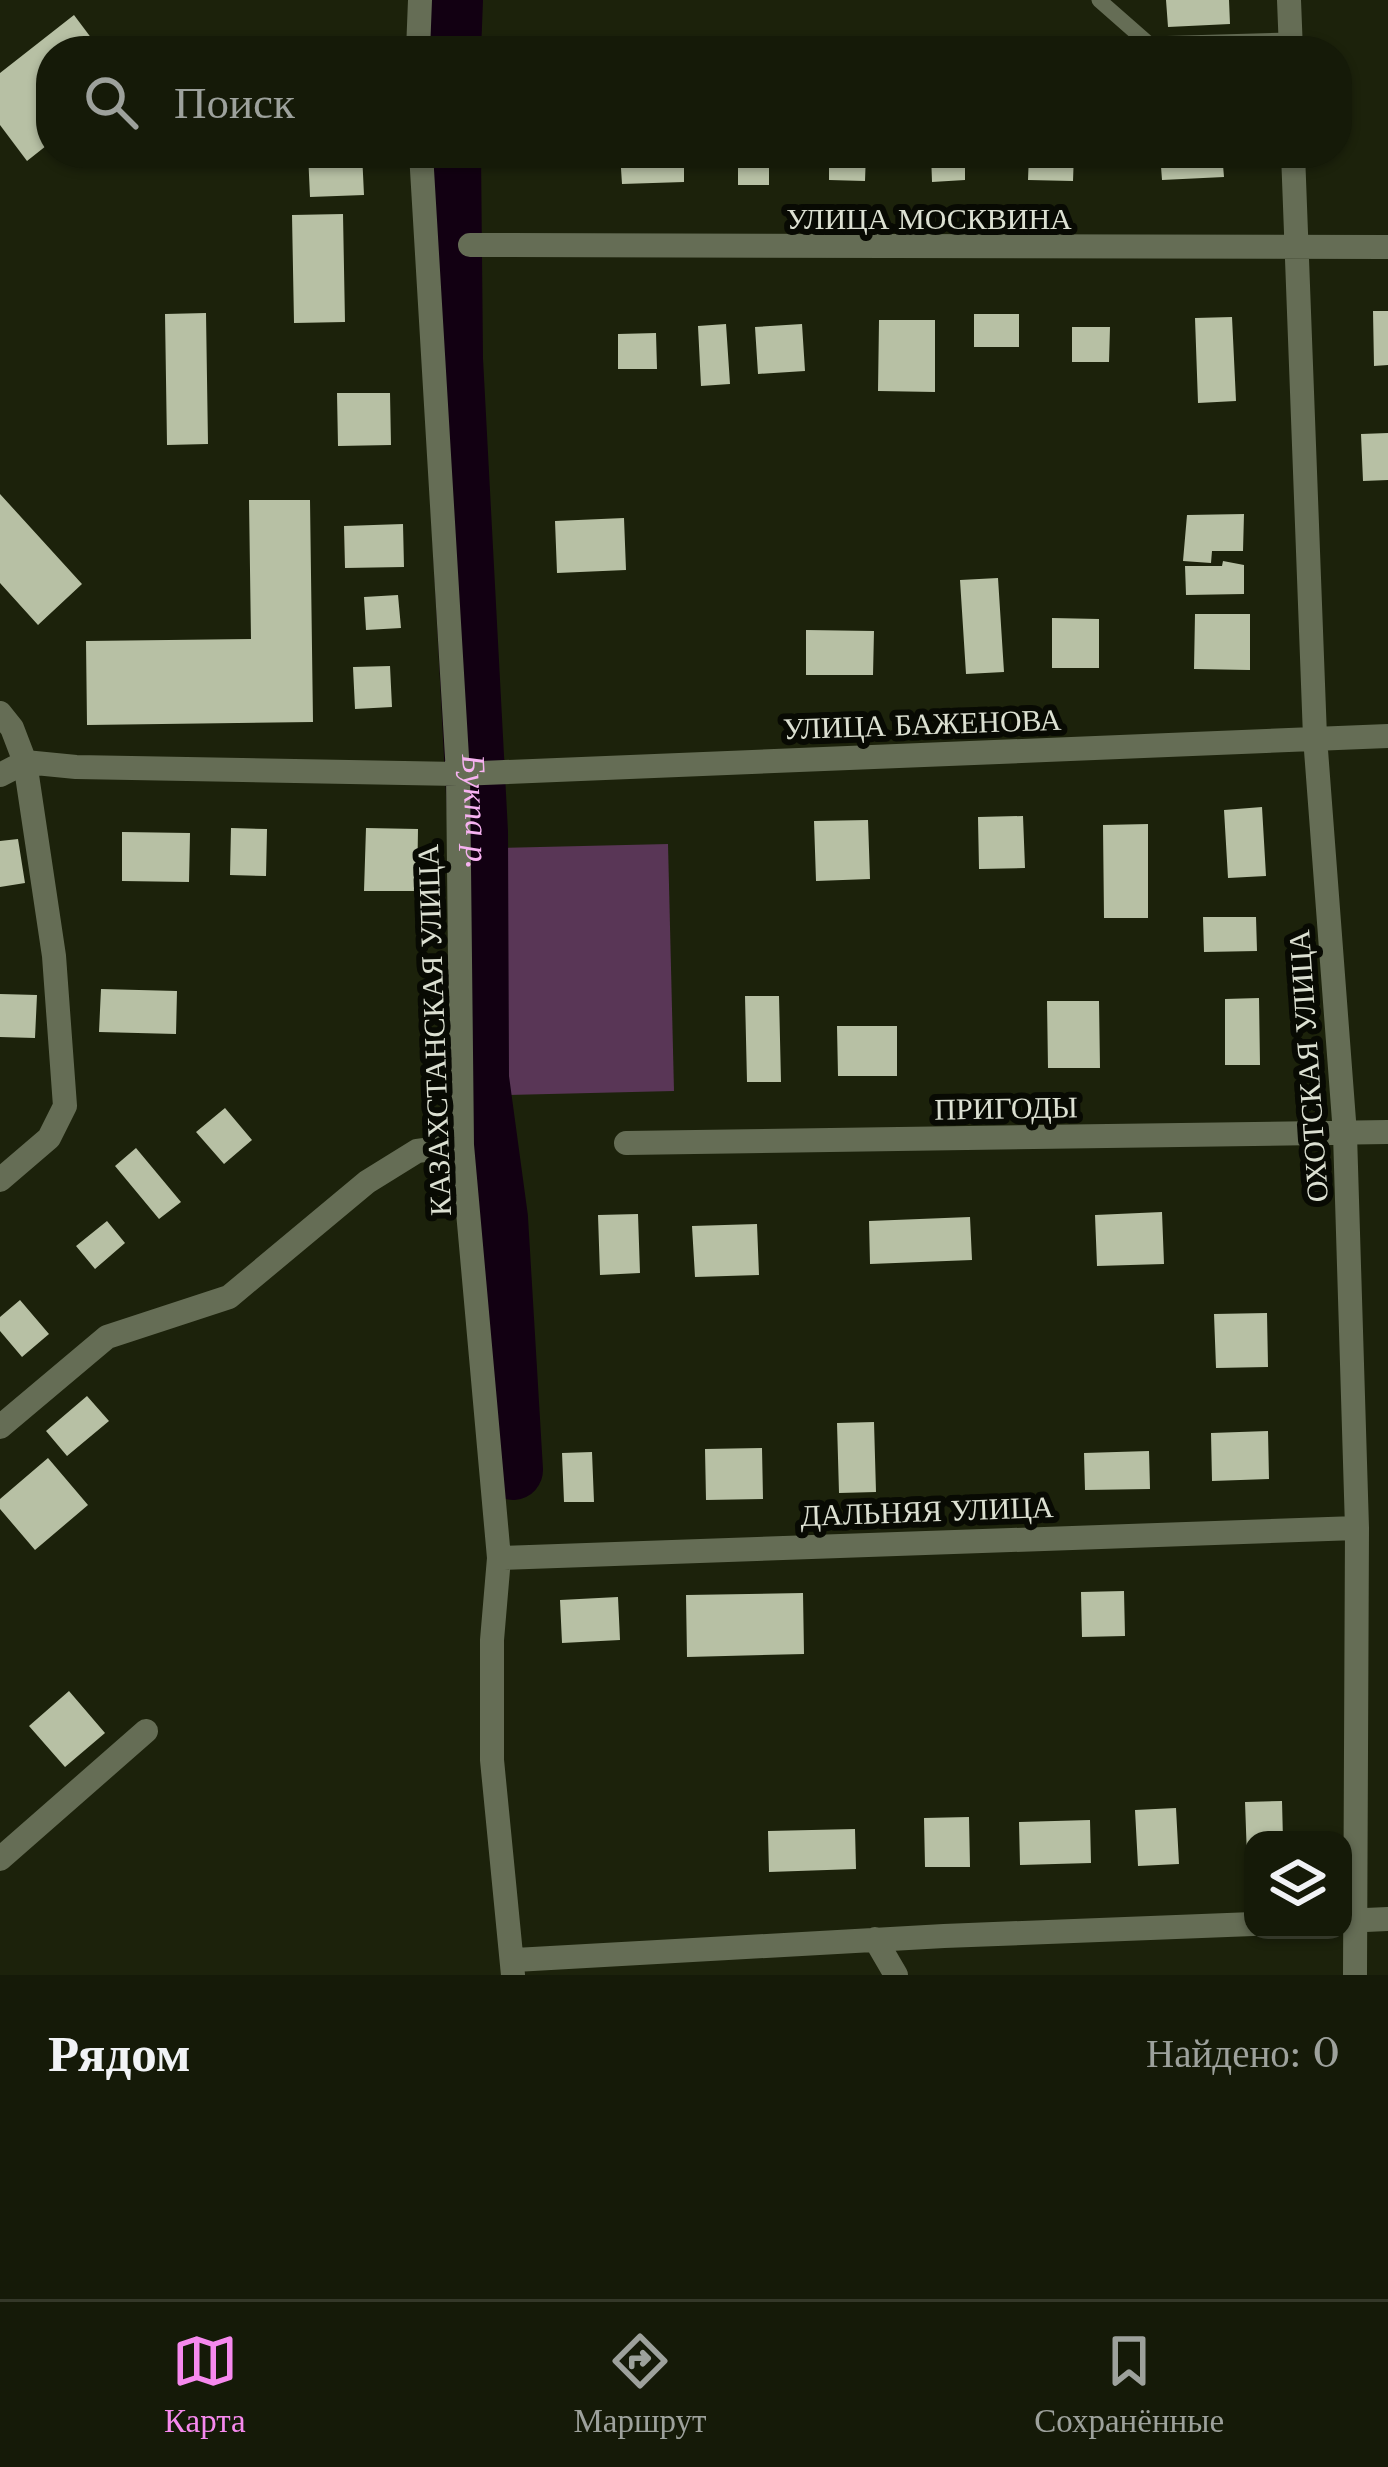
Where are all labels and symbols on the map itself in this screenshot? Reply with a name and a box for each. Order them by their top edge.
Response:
street label: УЛИЦА МОСКВИНА [786,200,1072,237]
street label: УЛИЦА БАЖЕНОВА [782,701,1062,747]
water label: Букпа р. [453,752,499,871]
street label: КАЗАХСТАНСКАЯ УЛИЦА [409,843,459,1216]
street label: ОХОТСКАЯ УЛИЦА [1280,928,1336,1203]
street label: ПРИГОДЫ [934,1088,1078,1128]
street label: ДАЛЬНЯЯ УЛИЦА [800,1488,1054,1534]

